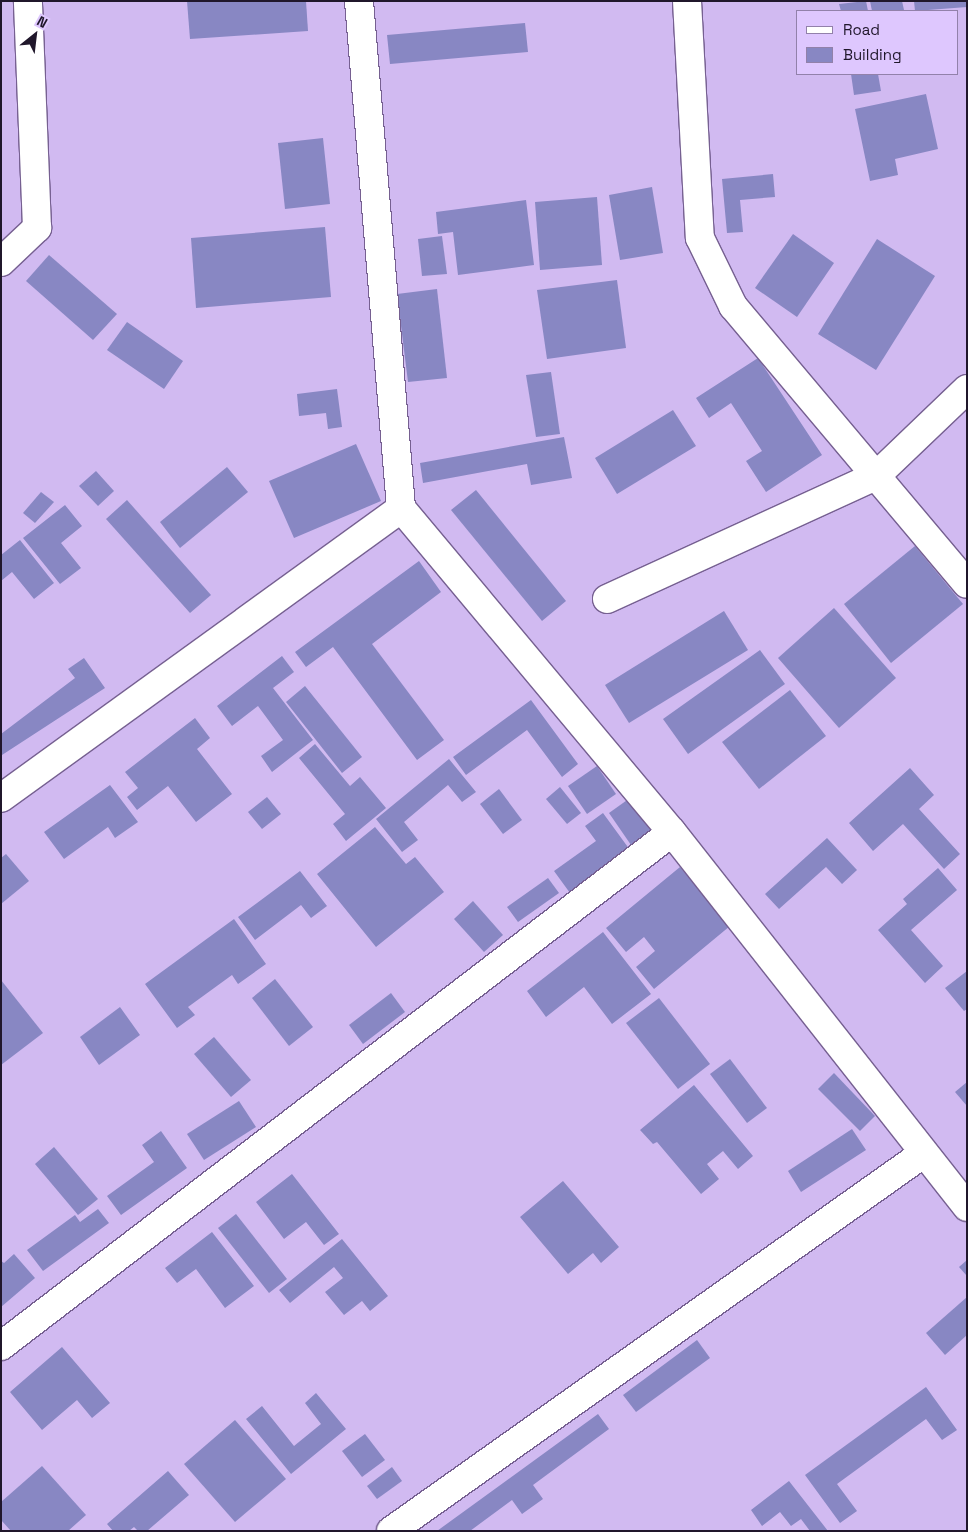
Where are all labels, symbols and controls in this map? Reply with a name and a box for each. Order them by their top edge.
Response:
north arrow [10,10,60,60]
legend [796,10,958,75]
text: N [34,12,51,32]
text: Road [843,20,880,39]
text: Building [843,45,902,64]

